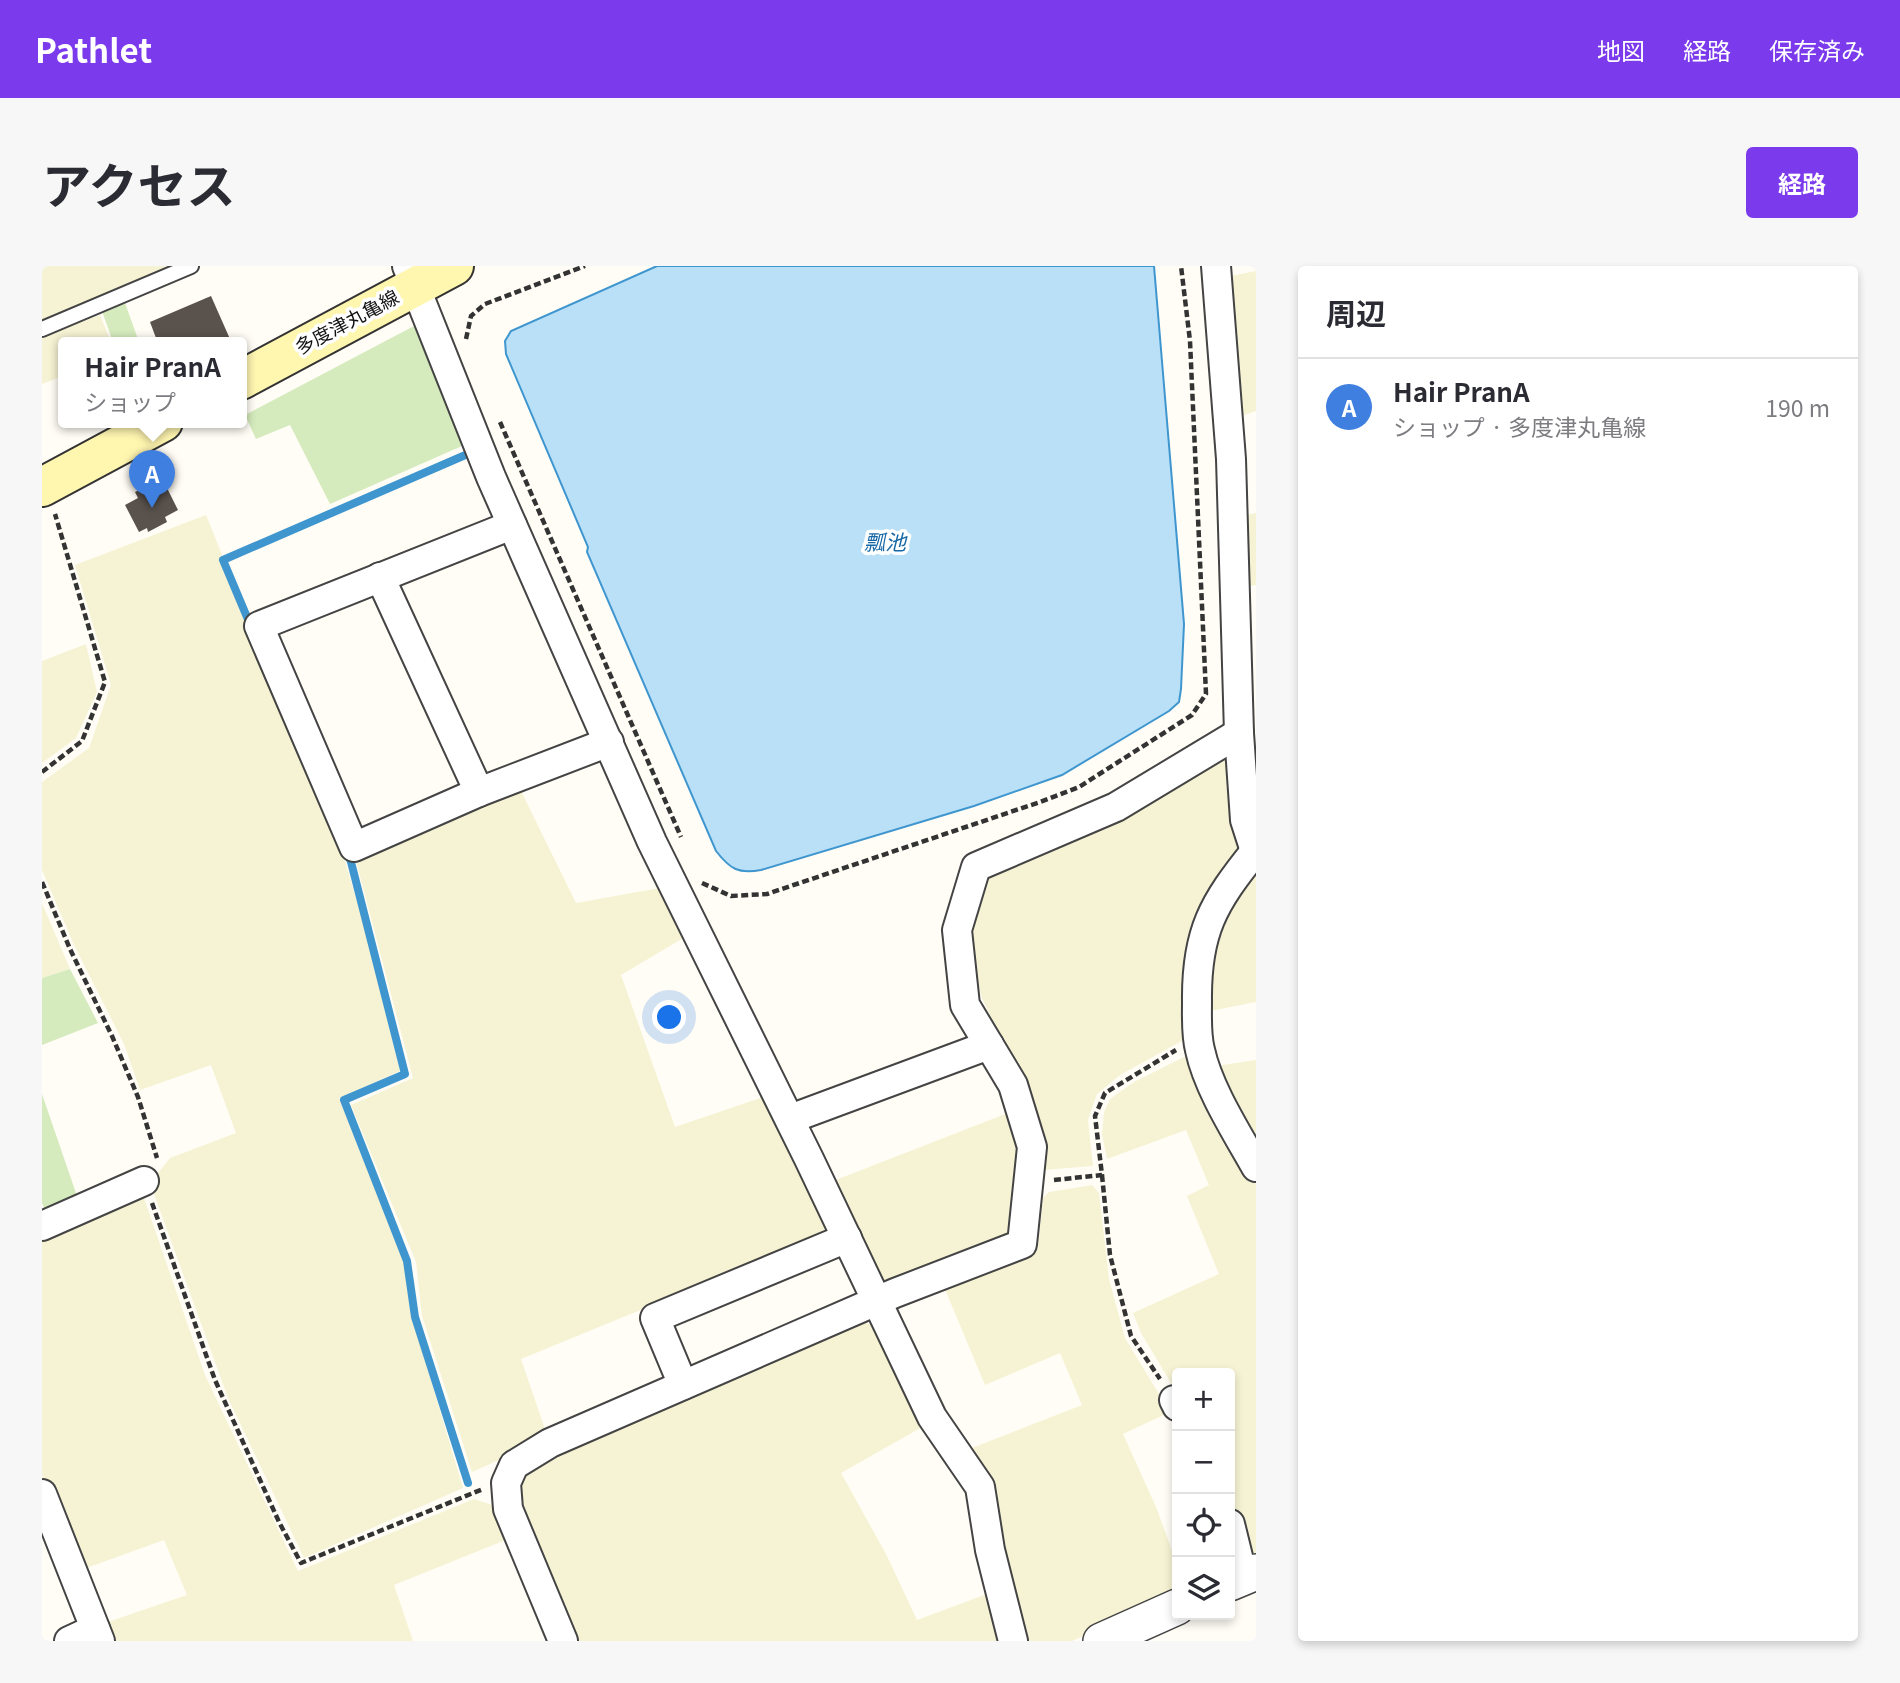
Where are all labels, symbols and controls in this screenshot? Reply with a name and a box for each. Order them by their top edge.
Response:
text: Pathlet [35,25,152,73]
text: 地図 [1597,32,1645,67]
text: 経路 [1683,32,1731,67]
text: 保存済み [1769,32,1865,67]
text: アクセス [42,147,236,218]
button: 経路 [1746,147,1858,218]
street label: 多度津丸亀線 [290,282,403,359]
text: 周辺 [1326,290,1386,334]
popup [58,337,247,428]
text: Hair PranA [84,347,221,384]
text: Hair PranA [1393,372,1530,409]
text: ショップ [84,384,176,418]
text: A [1342,390,1356,424]
text: 190 m [1765,390,1830,424]
text: ショップ · 多度津丸亀線 [1393,409,1646,443]
pin: A [129,450,175,508]
water label: 瓢池 [864,526,908,556]
your location [652,1000,686,1034]
map controls [1172,1368,1235,1620]
button: + [1172,1368,1235,1431]
button: − [1172,1431,1235,1494]
button: locate [1172,1494,1235,1557]
button: layers [1172,1557,1235,1620]

